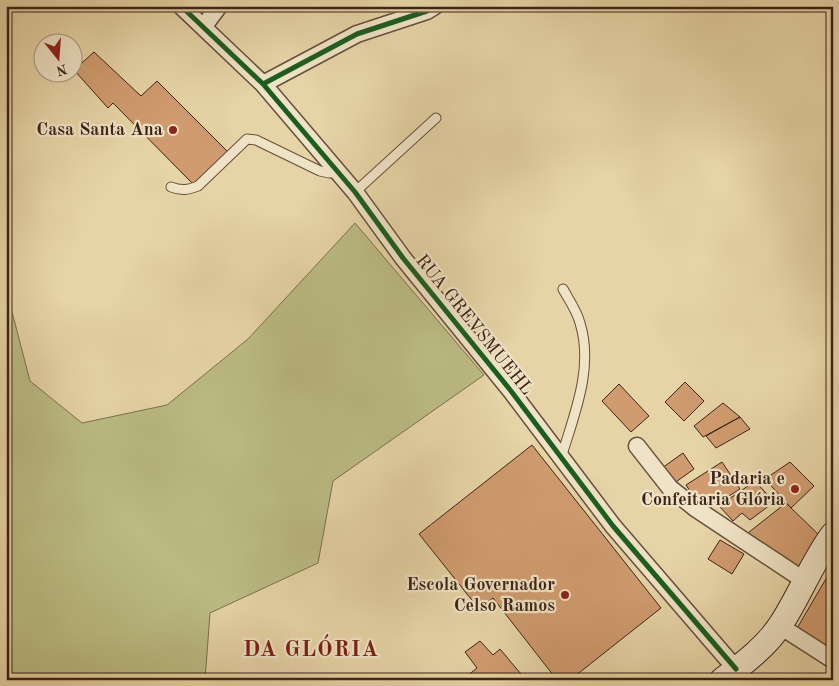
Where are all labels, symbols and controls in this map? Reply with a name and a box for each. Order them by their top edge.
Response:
north arrow [32,32,82,82]
text: N [54,61,69,78]
place label: Casa Santa Ana [36,121,163,139]
marker: Casa Santa Ana [167,124,179,136]
street label: RUA GREVSMUEHL [412,252,536,398]
place label: Padaria e Confeitaria Glória [641,470,785,509]
marker: Padaria e Confeitaria Glória [789,483,801,495]
place label: Escola Governador Celso Ramos [406,576,555,615]
marker: Escola Governador Celso Ramos [559,589,571,601]
district label: DA GLÓRIA [243,634,379,661]

